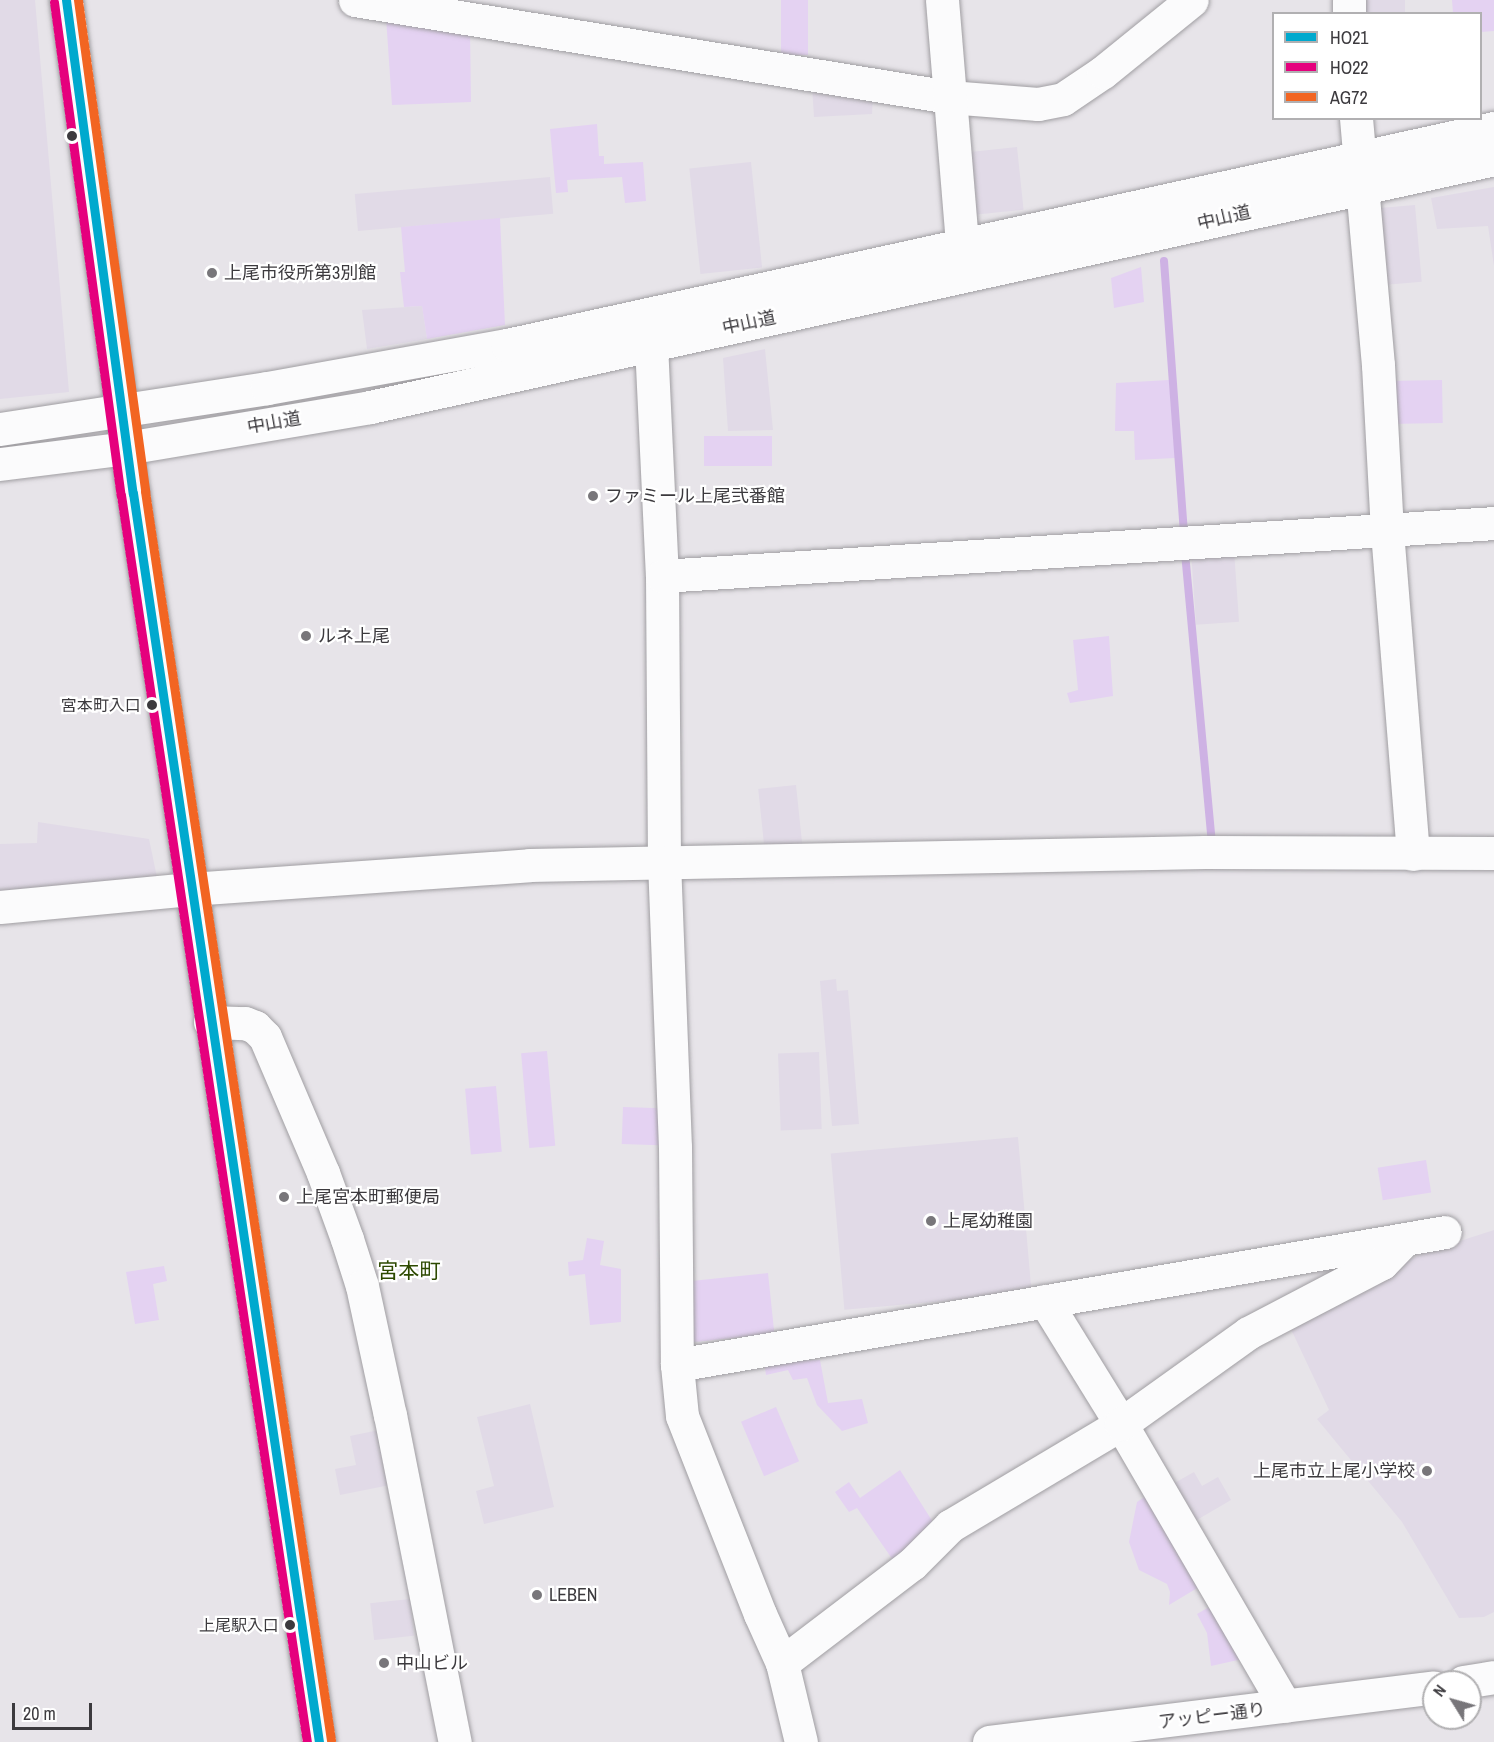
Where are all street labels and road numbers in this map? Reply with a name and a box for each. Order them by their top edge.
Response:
street label: 中山道 [1195,201,1253,235]
street label: 中山道 [720,307,778,339]
street label: 中山道 [246,408,302,438]
street label: アッピー通り [1157,1699,1267,1733]

